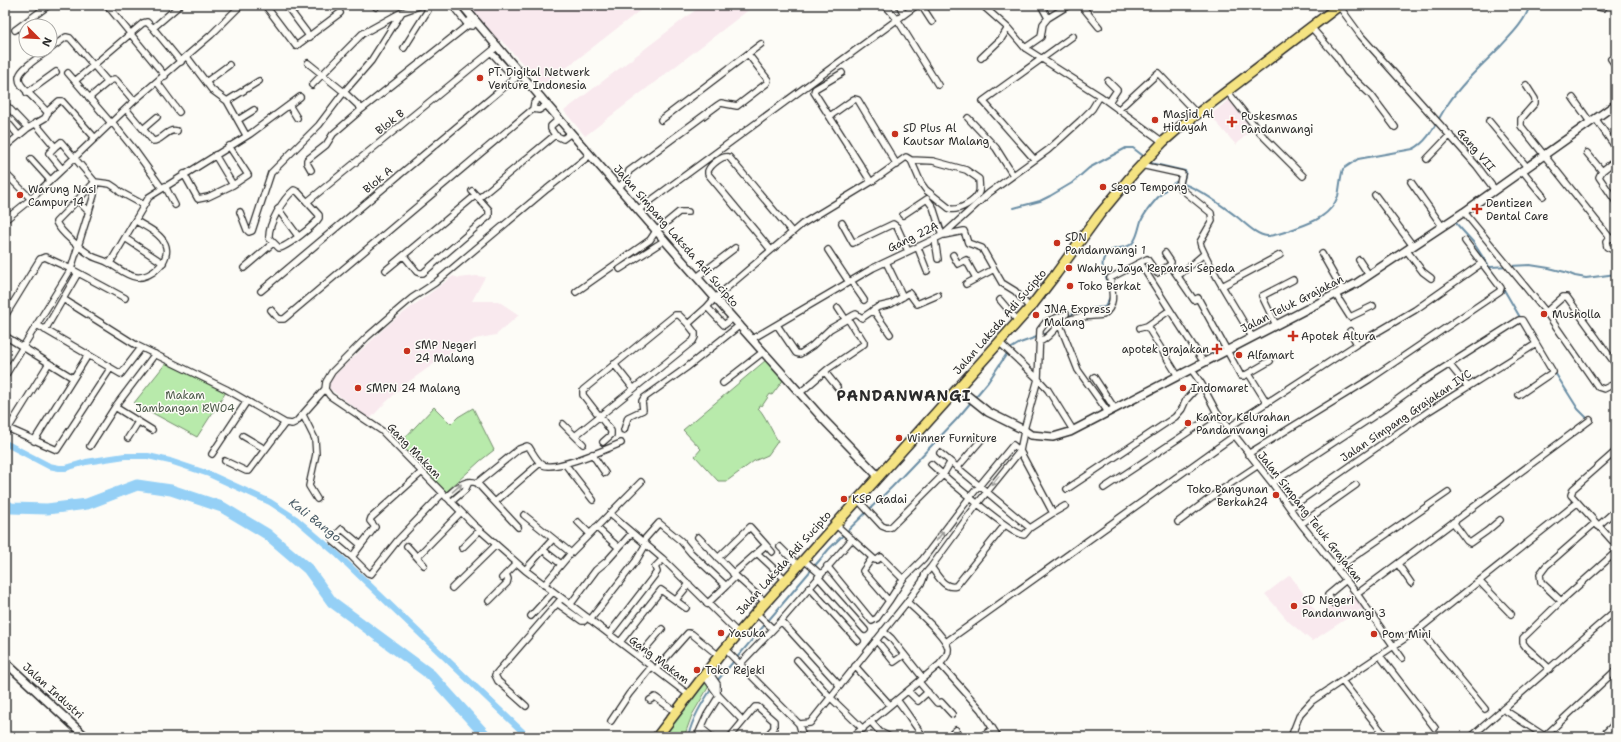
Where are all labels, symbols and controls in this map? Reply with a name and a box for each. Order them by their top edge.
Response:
north arrow [18,18,58,58]
text: N [38,35,55,49]
place label: PT. Digital Netwerk Venture Indonesia [488,65,590,93]
marker: PT. Digital Netwerk Venture Indonesia [475,73,485,83]
street label: Blok B [372,105,408,138]
place label: Masjid Al Hidayah [1163,107,1214,135]
place label: Puskesmas Pandanwangi [1241,109,1313,137]
marker: Masjid Al Hidayah [1150,115,1160,125]
marker: Puskesmas Pandanwangi [1226,116,1238,128]
place label: SD Plus Al Kautsar Malang [903,121,990,149]
street label: Gang VII [1454,125,1498,175]
marker: SD Plus Al Kautsar Malang [890,129,900,139]
street label: Jalan Simpang Laksda Adi Sucipto [610,162,742,311]
street label: Blok A [360,163,396,197]
place label: Sego Tempong [1111,180,1188,195]
place label: Warung Nasi Campur 14 [28,182,97,210]
marker: Sego Tempong [1098,182,1108,192]
marker: Warung Nasi Campur 14 [15,190,25,200]
place label: Dentizen Dental Care [1486,196,1548,224]
marker: Dentizen Dental Care [1471,203,1483,215]
street label: Gang 22A [885,218,941,256]
place label: SDN Pandanwangi 1 [1065,230,1146,258]
marker: SDN Pandanwangi 1 [1052,238,1062,248]
place label: Wahyu Jaya Reparasi Sepeda [1077,261,1235,276]
marker: Wahyu Jaya Reparasi Sepeda [1064,263,1074,273]
street label: Jalan Laksda Adi Sucipto [950,266,1050,378]
street label: Jalan Teluk Grajakan [1238,271,1346,336]
place label: Toko Berkat [1078,279,1141,294]
marker: Toko Berkat [1065,281,1075,291]
place label: JNA Express Malang [1044,302,1111,330]
place label: Musholla [1552,307,1601,322]
marker: Musholla [1539,309,1549,319]
marker: JNA Express Malang [1031,310,1041,320]
place label: Apotek Altura [1301,329,1376,344]
marker: Apotek Altura [1288,331,1298,341]
place label: SMP Negeri 24 Malang [415,338,477,366]
place label: apotek grajakan [1122,342,1209,357]
marker: apotek grajakan [1212,344,1222,354]
marker: SMP Negeri 24 Malang [402,346,412,356]
place label: Alfamart [1247,348,1294,363]
marker: Alfamart [1234,350,1244,360]
street label: Jalan Simpang Grajakan IVC [1338,366,1475,466]
place label: SMPN 24 Malang [366,381,461,396]
place label: Indomaret [1191,381,1249,396]
marker: SMPN 24 Malang [353,383,363,393]
marker: Indomaret [1178,383,1188,393]
district label: PANDANWANGI [837,386,971,406]
park label: Makam Jambangan RW04 [135,388,235,416]
place label: Kantor Kelurahan Pandanwangi [1196,410,1290,438]
marker: Kantor Kelurahan Pandanwangi [1183,418,1193,428]
street label: Gang Makam [384,420,445,482]
place label: Winner Furniture [907,431,997,446]
marker: Winner Furniture [894,433,904,443]
street label: Jalan Simpang Teluk Grajakan [1254,448,1366,586]
one-way arrow [991,476,1000,487]
place label: Toko Bangunan Berkah24 [1187,482,1268,510]
one-way arrow [452,483,462,493]
marker: Toko Bangunan Berkah24 [1271,490,1281,500]
place label: KSP Gadai [852,492,907,507]
water label: Kali Bango [285,494,345,546]
marker: KSP Gadai [839,494,849,504]
street label: Jalan Laksda Adi Sucipto [733,508,835,618]
one-way arrow [936,531,944,542]
place label: SD Negeri Pandanwangi 3 [1302,593,1386,621]
marker: SD Negeri Pandanwangi 3 [1289,601,1299,611]
place label: Yasuka [729,626,766,641]
place label: Pom Mini [1382,627,1431,642]
marker: Yasuka [716,628,726,638]
marker: Pom Mini [1369,629,1379,639]
street label: Gang Makam [626,632,693,688]
street label: Jalan Industri [19,660,87,722]
place label: Toko Rejeki [705,663,765,678]
marker: Toko Rejeki [692,665,702,675]

